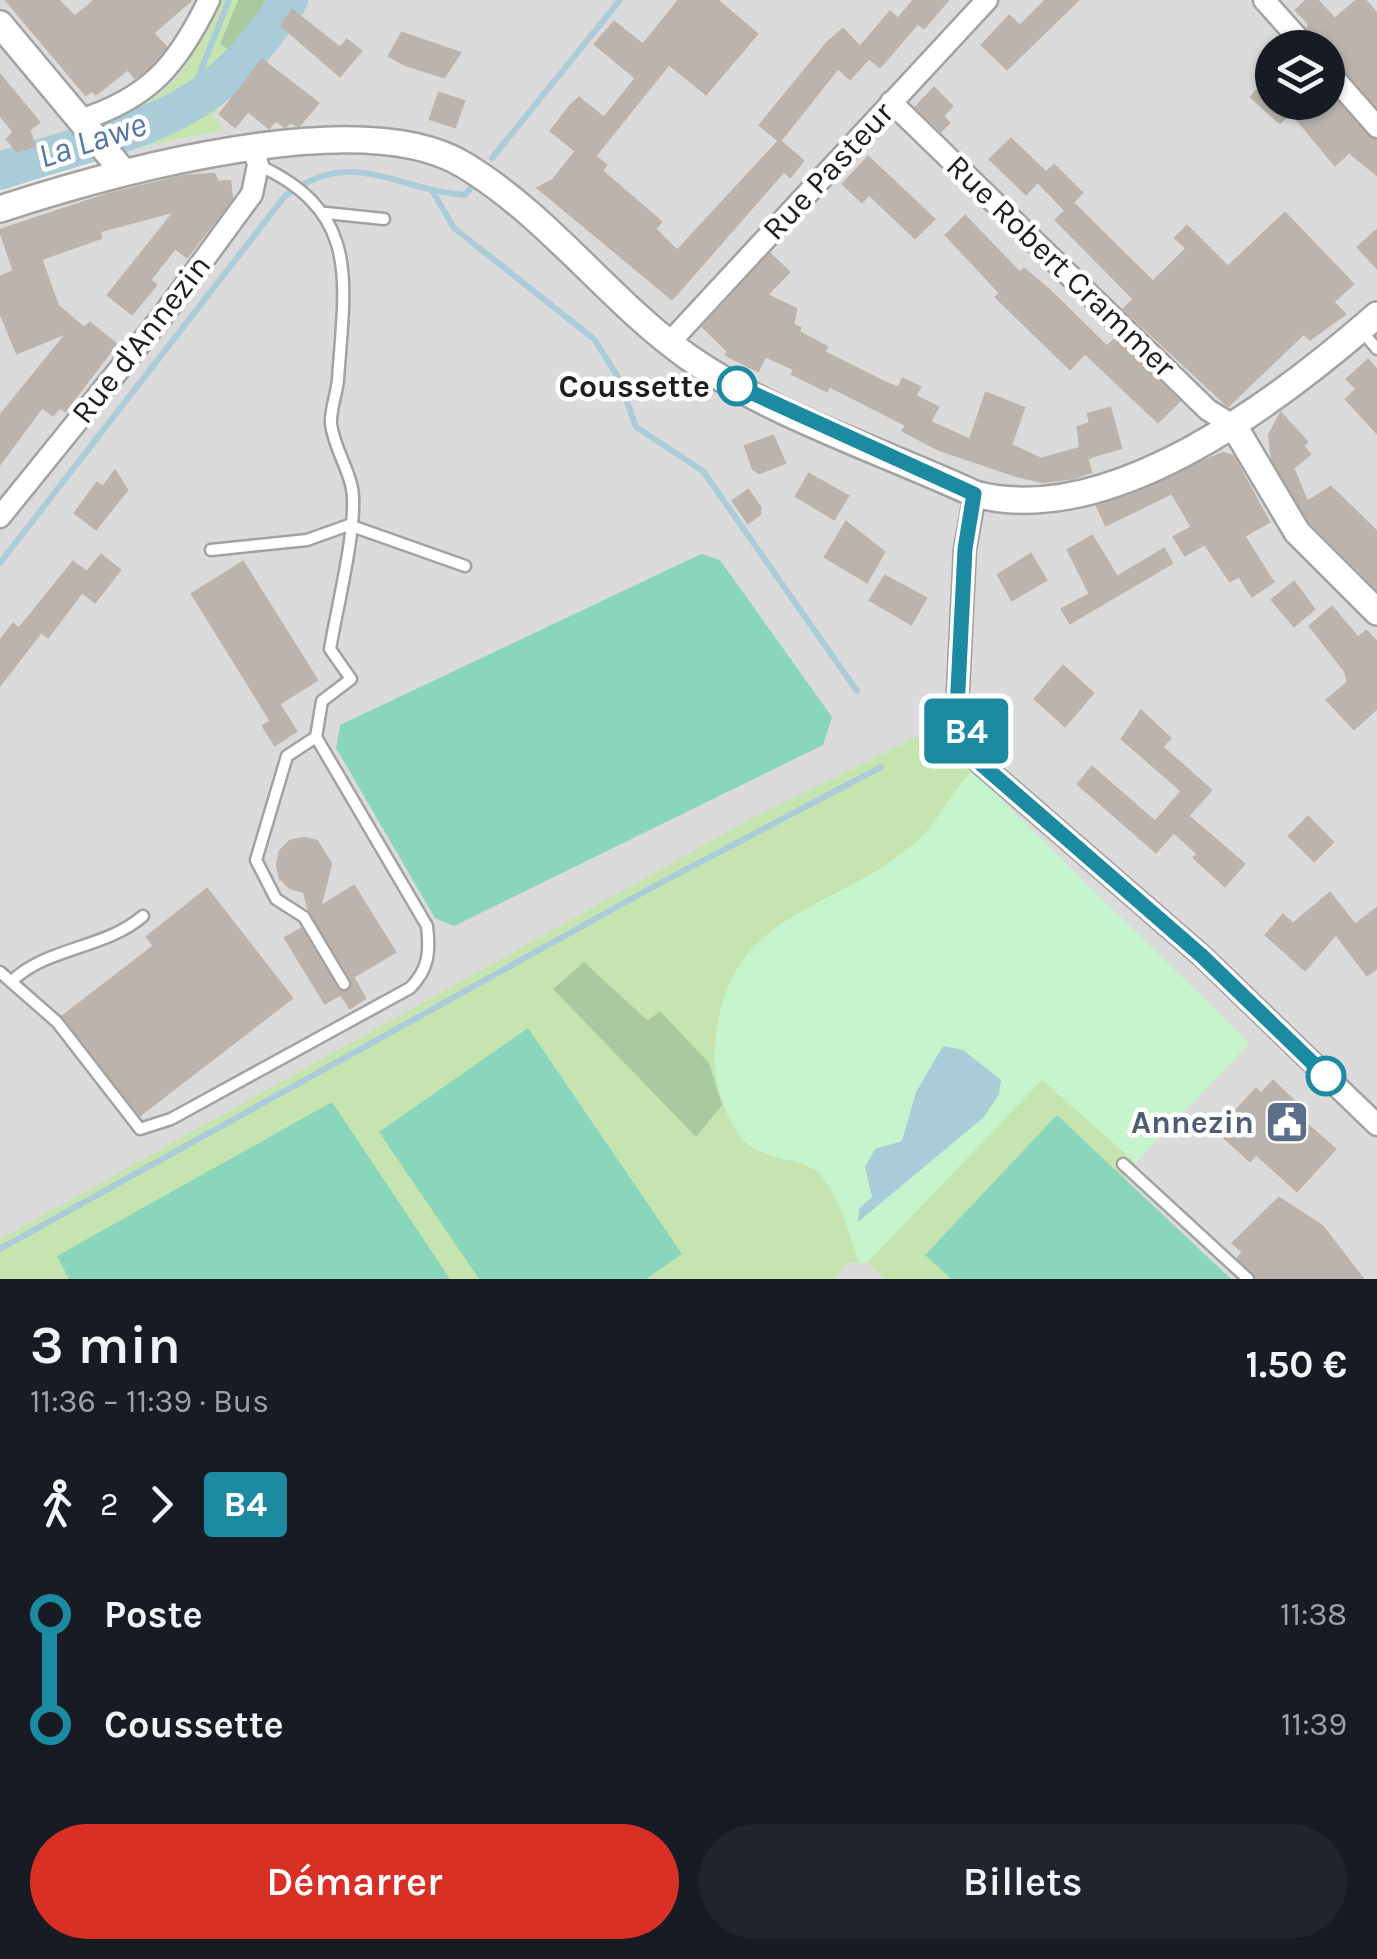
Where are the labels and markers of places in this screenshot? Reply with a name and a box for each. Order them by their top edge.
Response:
marker: Coussette [718,367,756,405]
place label: Coussette [559,368,710,405]
unlabelled marker [1307,1057,1345,1095]
public building icon: Annezin [1264,1099,1310,1145]
place label: Annezin [1131,1104,1254,1141]

